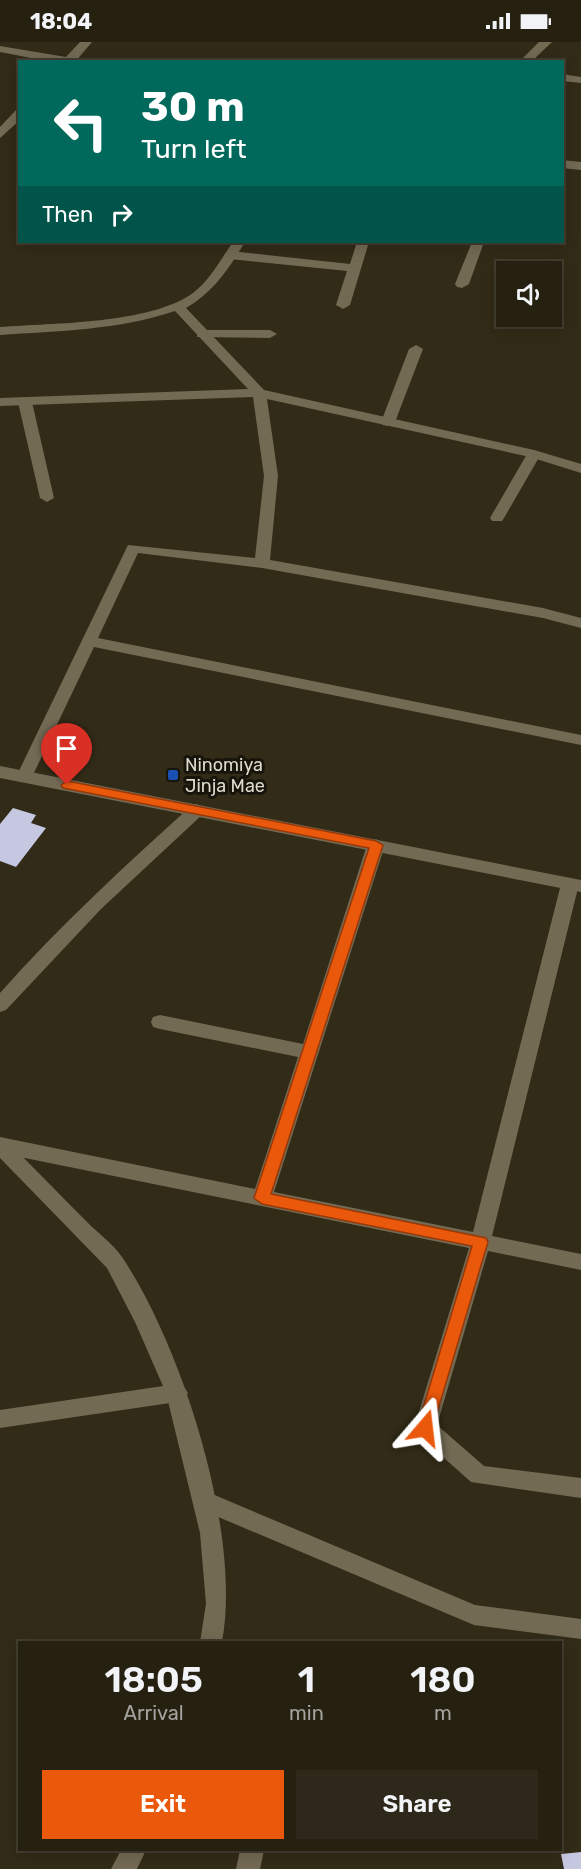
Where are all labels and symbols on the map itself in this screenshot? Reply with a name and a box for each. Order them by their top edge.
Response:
pin [41,723,92,785]
place label: Ninomiya Jinja Mae [185,754,265,797]
marker: Ninomiya Jinja Mae [166,768,180,782]
position arrow [393,1396,457,1460]

